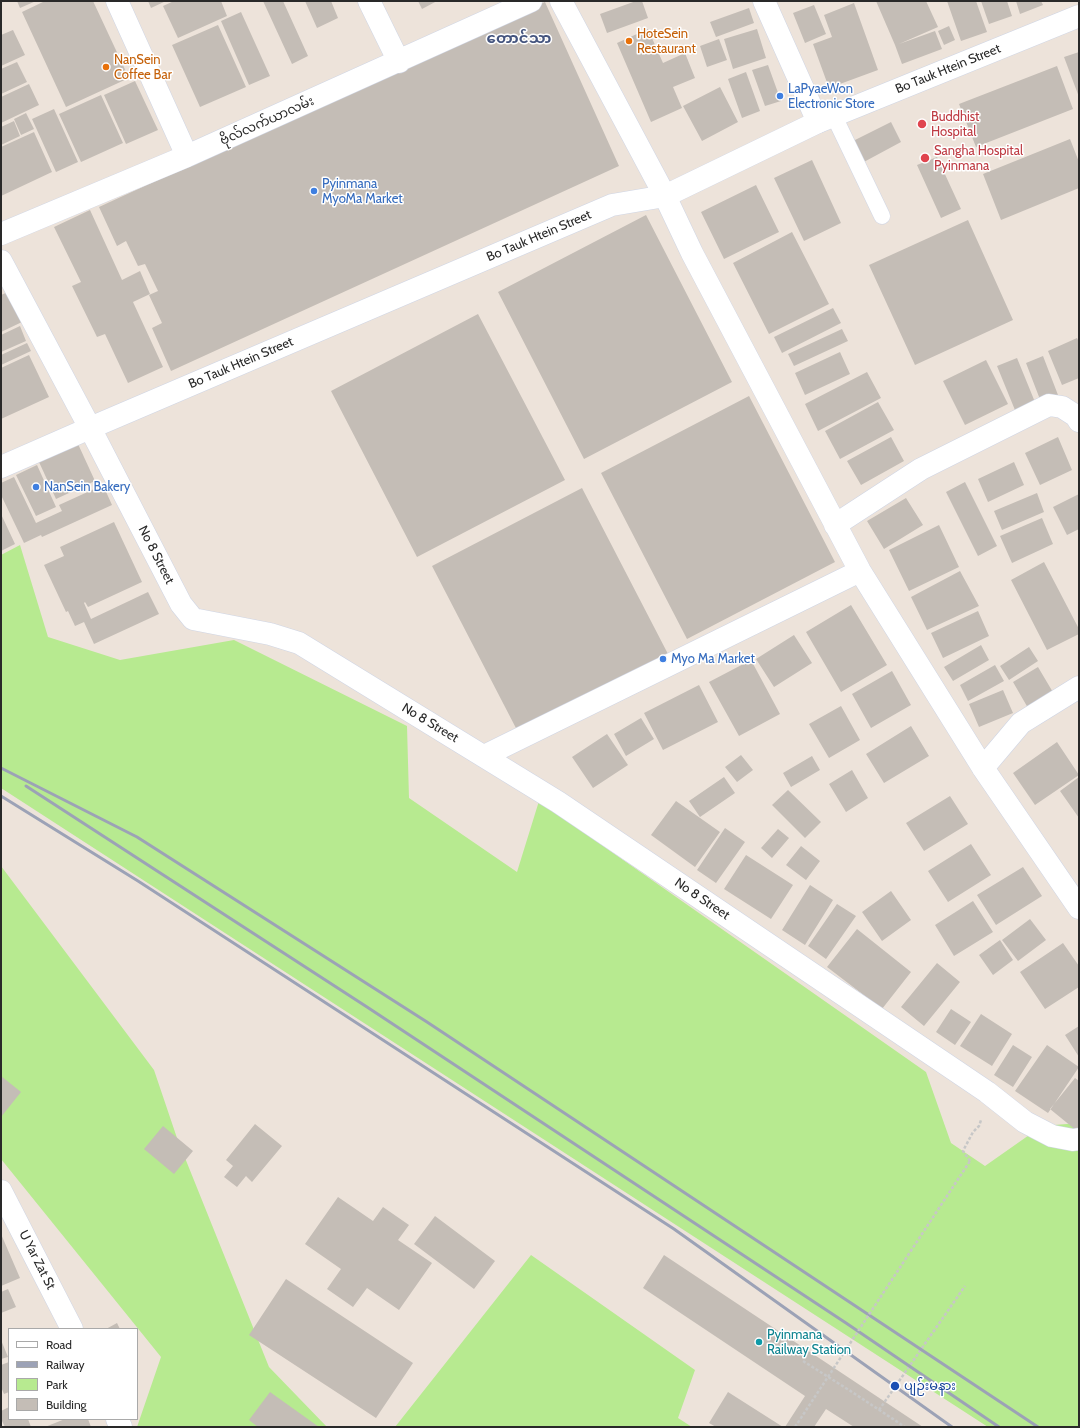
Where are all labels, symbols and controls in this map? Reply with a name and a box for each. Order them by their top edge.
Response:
place label: HoteSein Restaurant [637,26,696,57]
district label: တောင်သာ [487,30,551,48]
marker: HoteSein Restaurant [624,36,634,46]
street label: Bo Tauk Htein Street [893,41,1003,97]
place label: NanSein Coffee Bar [114,52,172,83]
marker: NanSein Coffee Bar [101,62,111,72]
place label: LaPyaeWon Electronic Store [788,81,875,112]
marker: LaPyaeWon Electronic Store [775,91,785,101]
street label: ဗိုလ်လက်ယာလမ်း [218,93,316,149]
place label: Buddhist Hospital [931,109,980,140]
marker: Buddhist Hospital [916,118,928,130]
place label: Sangha Hospital Pyinmana [934,143,1023,174]
marker: Sangha Hospital Pyinmana [919,152,931,164]
place label: Pyinmana MyoMa Market [322,176,403,207]
marker: Pyinmana MyoMa Market [309,186,319,196]
street label: Bo Tauk Htein Street [484,207,594,265]
street label: Bo Tauk Htein Street [186,334,296,392]
place label: NanSein Bakery [44,479,130,495]
marker: NanSein Bakery [31,482,41,492]
street label: No 8 Street [135,523,177,587]
place label: Myo Ma Market [671,651,755,667]
marker: Myo Ma Market [658,654,668,664]
street label: No 8 Street [399,700,461,746]
street label: No 8 Street [671,875,733,923]
street label: U Yar Zat St [15,1228,59,1292]
place label: Pyinmana Railway Station [767,1327,851,1358]
legend [8,1328,138,1420]
text: Road [46,1337,72,1352]
marker: Pyinmana Railway Station [754,1337,764,1347]
text: Railway [46,1357,84,1372]
text: Park [46,1377,68,1392]
place label: ပျဉ်းမနား [904,1378,956,1394]
marker: ပျဉ်းမနား [889,1380,901,1392]
text: Building [46,1397,87,1412]

